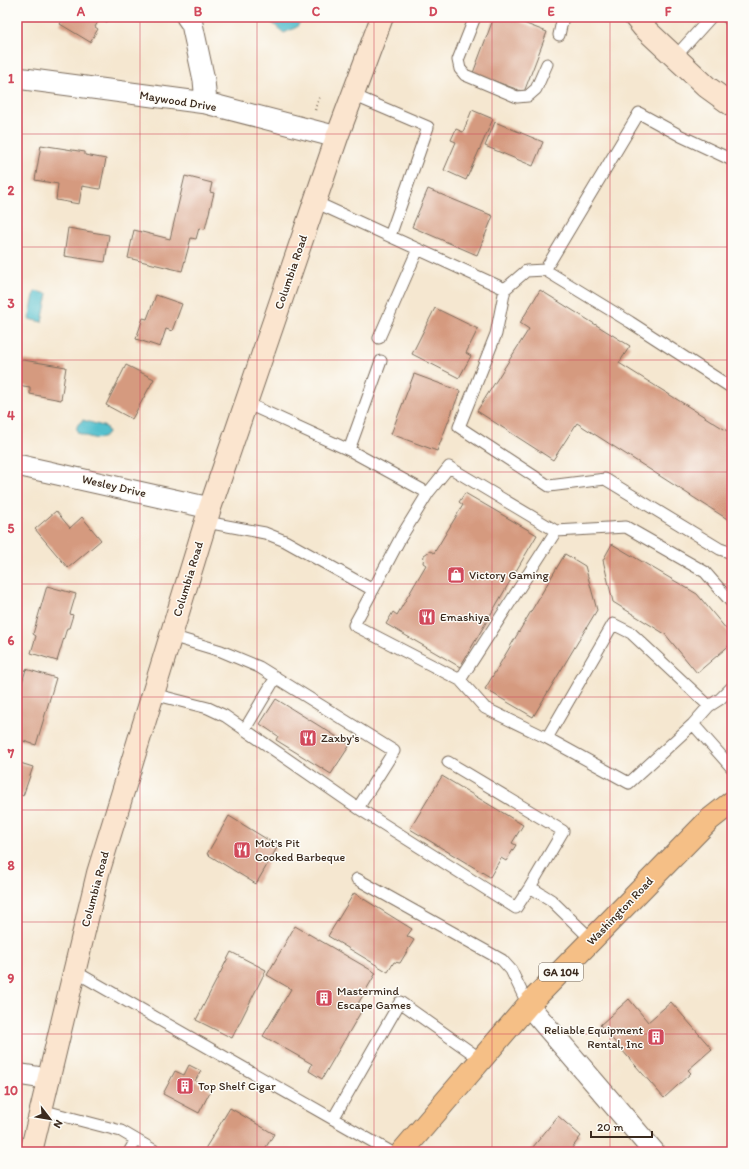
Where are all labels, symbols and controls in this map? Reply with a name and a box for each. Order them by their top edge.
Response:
text: A [76,4,86,19]
text: B [194,4,203,19]
text: C [312,4,321,19]
text: D [429,4,438,19]
text: E [547,4,555,19]
text: F [665,4,672,19]
text: 1 [8,71,14,86]
street label: Maywood Drive [138,88,218,114]
text: 2 [8,183,15,198]
street label: Columbia Road [272,233,310,311]
text: 3 [7,296,15,311]
text: 4 [7,408,15,423]
street label: Wesley Drive [81,472,148,500]
text: 5 [8,521,15,536]
street label: Columbia Road [170,539,206,618]
shop icon: Victory Gaming [446,565,466,585]
place label: Victory Gaming [469,568,549,582]
restaurant icon: Emashiya [417,607,437,627]
place label: Emashiya [440,610,490,624]
text: 6 [8,633,15,648]
restaurant icon: Zaxby's [298,728,318,748]
place label: Zaxby's [321,731,360,745]
text: 7 [7,746,15,761]
place label: Mot's Pit Cooked Barbeque [255,836,346,864]
restaurant icon: Mot's Pit Cooked Barbeque [232,840,252,860]
street label: Columbia Road [78,849,112,928]
text: 8 [7,858,15,873]
street label: Washington Road [584,874,656,948]
road number: GA 104 [539,963,583,981]
text: 9 [8,971,15,986]
place label: Mastermind Escape Games [337,984,411,1012]
building icon: Mastermind Escape Games [314,988,334,1008]
place label: Reliable Equipment Rental, Inc [544,1023,644,1051]
building icon: Reliable Equipment Rental, Inc [646,1027,666,1047]
building icon: Top Shelf Cigar [175,1076,195,1096]
place label: Top Shelf Cigar [198,1079,276,1093]
text: 10 [4,1083,18,1098]
north arrow [30,1099,70,1139]
scale bar [591,1113,652,1139]
text: N [51,1117,66,1130]
text: 20 m [597,1120,624,1134]

